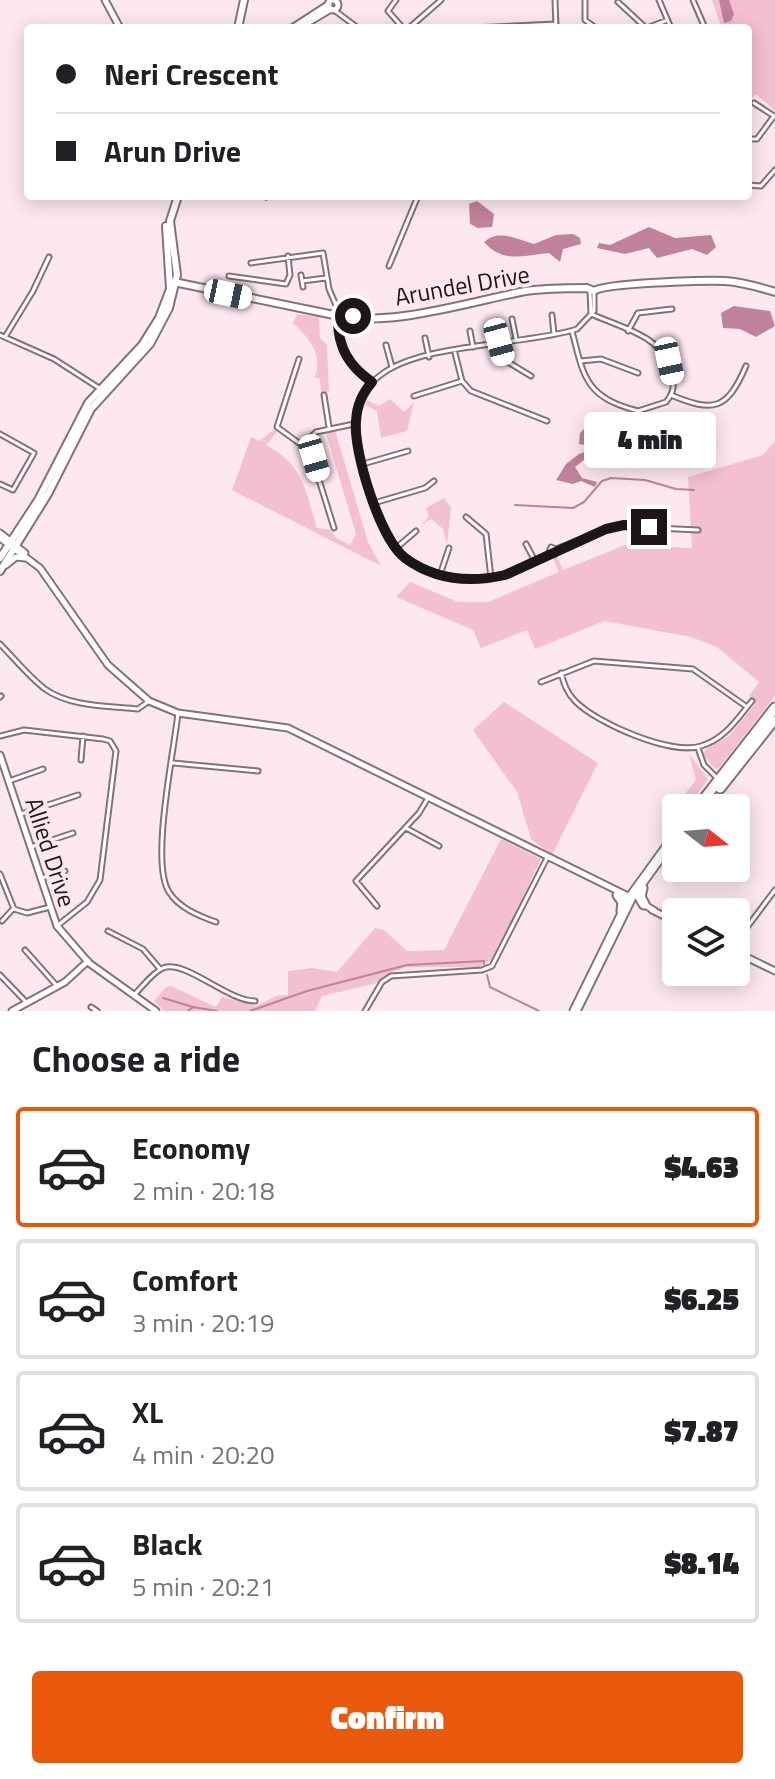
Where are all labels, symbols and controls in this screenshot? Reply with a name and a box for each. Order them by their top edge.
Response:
text: Neri Crescent [104,51,278,97]
text: Arun Drive [104,128,241,174]
street label: Arundel Drive [392,255,532,315]
car [202,277,254,311]
route start [335,298,371,334]
car [481,316,517,368]
car [652,335,686,387]
callout: 4 min [583,411,715,467]
text: 4 min [618,420,682,459]
car [296,432,332,484]
route end [631,509,667,545]
street label: Allied Drive [16,793,86,911]
north arrow [662,794,750,882]
map controls [662,794,750,986]
button: layers [662,898,750,986]
text: Choose a ride [32,1031,240,1086]
text: Economy [132,1125,250,1171]
icon: car [36,1131,108,1203]
text: $4.63 [665,1144,739,1190]
text: 2 min · 20:18 [132,1171,275,1210]
text: Comfort [132,1257,238,1303]
icon: car [36,1263,108,1335]
text: $6.25 [665,1276,739,1322]
text: 3 min · 20:19 [132,1303,275,1342]
text: XL [132,1389,163,1435]
icon: car [36,1395,108,1467]
text: $7.87 [665,1408,739,1454]
text: 4 min · 20:20 [132,1435,275,1474]
text: Black [132,1521,203,1567]
icon: car [36,1527,108,1599]
text: $8.14 [665,1540,739,1586]
text: 5 min · 20:21 [132,1567,275,1606]
button: Confirm [32,1671,743,1763]

